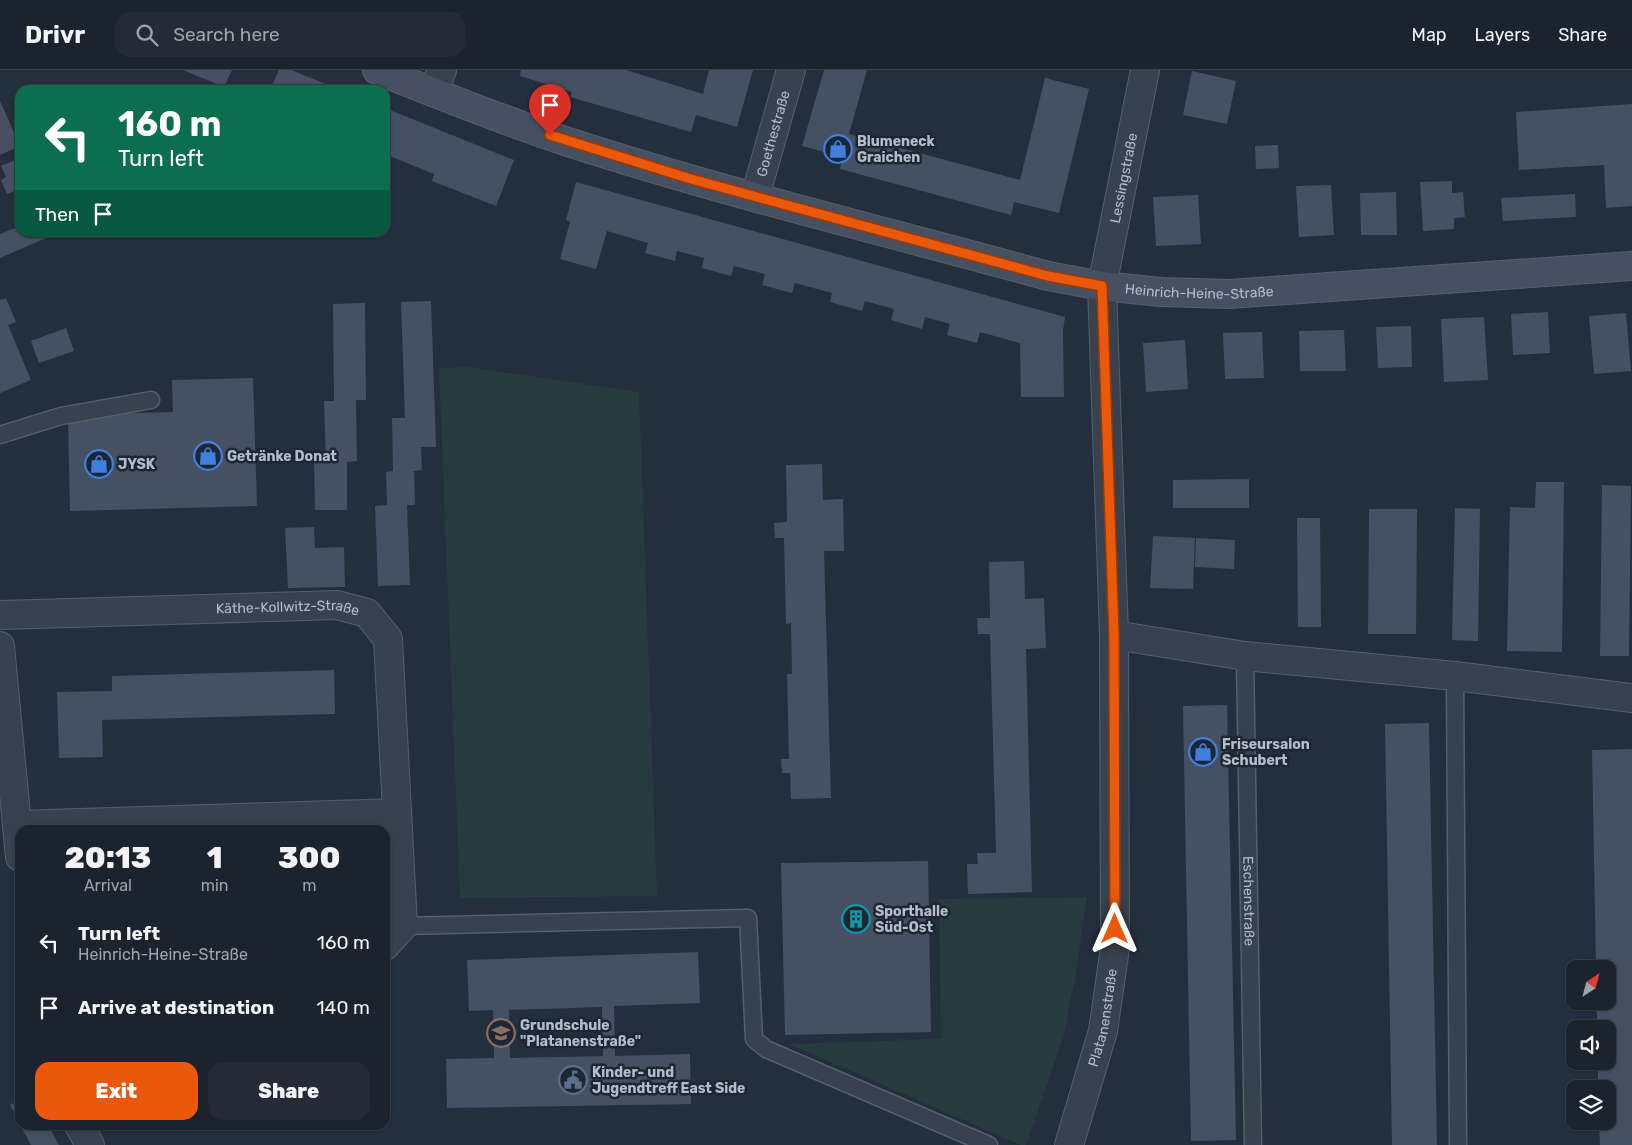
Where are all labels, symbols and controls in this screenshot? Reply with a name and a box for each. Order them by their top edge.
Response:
search box [115,12,465,57]
text: Drivr [25,21,85,49]
icon: search [133,21,161,49]
text: Search here [173,23,280,46]
text: Map [1412,24,1447,46]
text: Layers [1475,24,1530,46]
text: Share [1558,24,1607,46]
pin [529,84,571,135]
street label: Goethestraße [753,88,793,179]
icon: arrive [536,91,564,119]
text: 160 m [118,103,222,145]
icon: left [35,105,100,170]
street label: Lessingstraße [1106,131,1141,225]
place label: Blumeneck Graichen [857,133,936,166]
shop icon: Blumeneck Graichen [823,134,853,164]
text: Turn left [118,145,204,172]
icon: arrive [89,200,117,228]
text: Then [35,203,79,226]
street label: Heinrich-Heine-Straße [1124,280,1274,303]
shop icon: Getränke Donat [193,441,223,471]
place label: Getränke Donat [227,448,337,465]
shop icon: JYSK [84,449,114,479]
place label: JYSK [118,456,156,473]
street label: Käthe-Kollwitz-Straße [216,597,361,619]
place label: Friseursalon Schubert [1222,736,1310,769]
shop icon: Friseursalon Schubert [1188,737,1218,767]
text: 20:13 [64,840,151,876]
text: 1 [207,840,223,876]
text: 300 [278,840,341,876]
street label: Eschenstraße [1240,856,1258,946]
text: Arrival [84,876,132,895]
text: min [201,876,229,895]
text: m [302,876,316,895]
position arrow [1088,902,1140,954]
place label: Sporthalle Süd-Ost [875,903,948,936]
building icon: Sporthalle Süd-Ost [841,904,871,934]
text: Turn left [78,922,160,945]
icon: left [35,929,63,957]
text: 160 m [317,931,370,954]
text: Heinrich-Heine-Straße [78,945,248,964]
north arrow [1566,960,1616,1010]
map controls [1566,960,1616,1130]
street label: Platanenstraße [1084,967,1120,1069]
icon: arrive [35,994,63,1022]
text: Arrive at destination [78,996,274,1019]
text: 140 m [316,996,370,1019]
place label: Grundschule "Platanenstraße" [520,1017,641,1050]
school or university icon: Grundschule "Platanenstraße" [486,1018,516,1048]
button: sound [1566,1020,1616,1070]
button: Exit [35,1062,198,1120]
button: Share [208,1062,370,1120]
place label: Kinder- und Jugendtreff East Side [592,1064,745,1097]
public building icon: Kinder- und Jugendtreff East Side [558,1065,588,1095]
button: layers [1566,1080,1616,1130]

